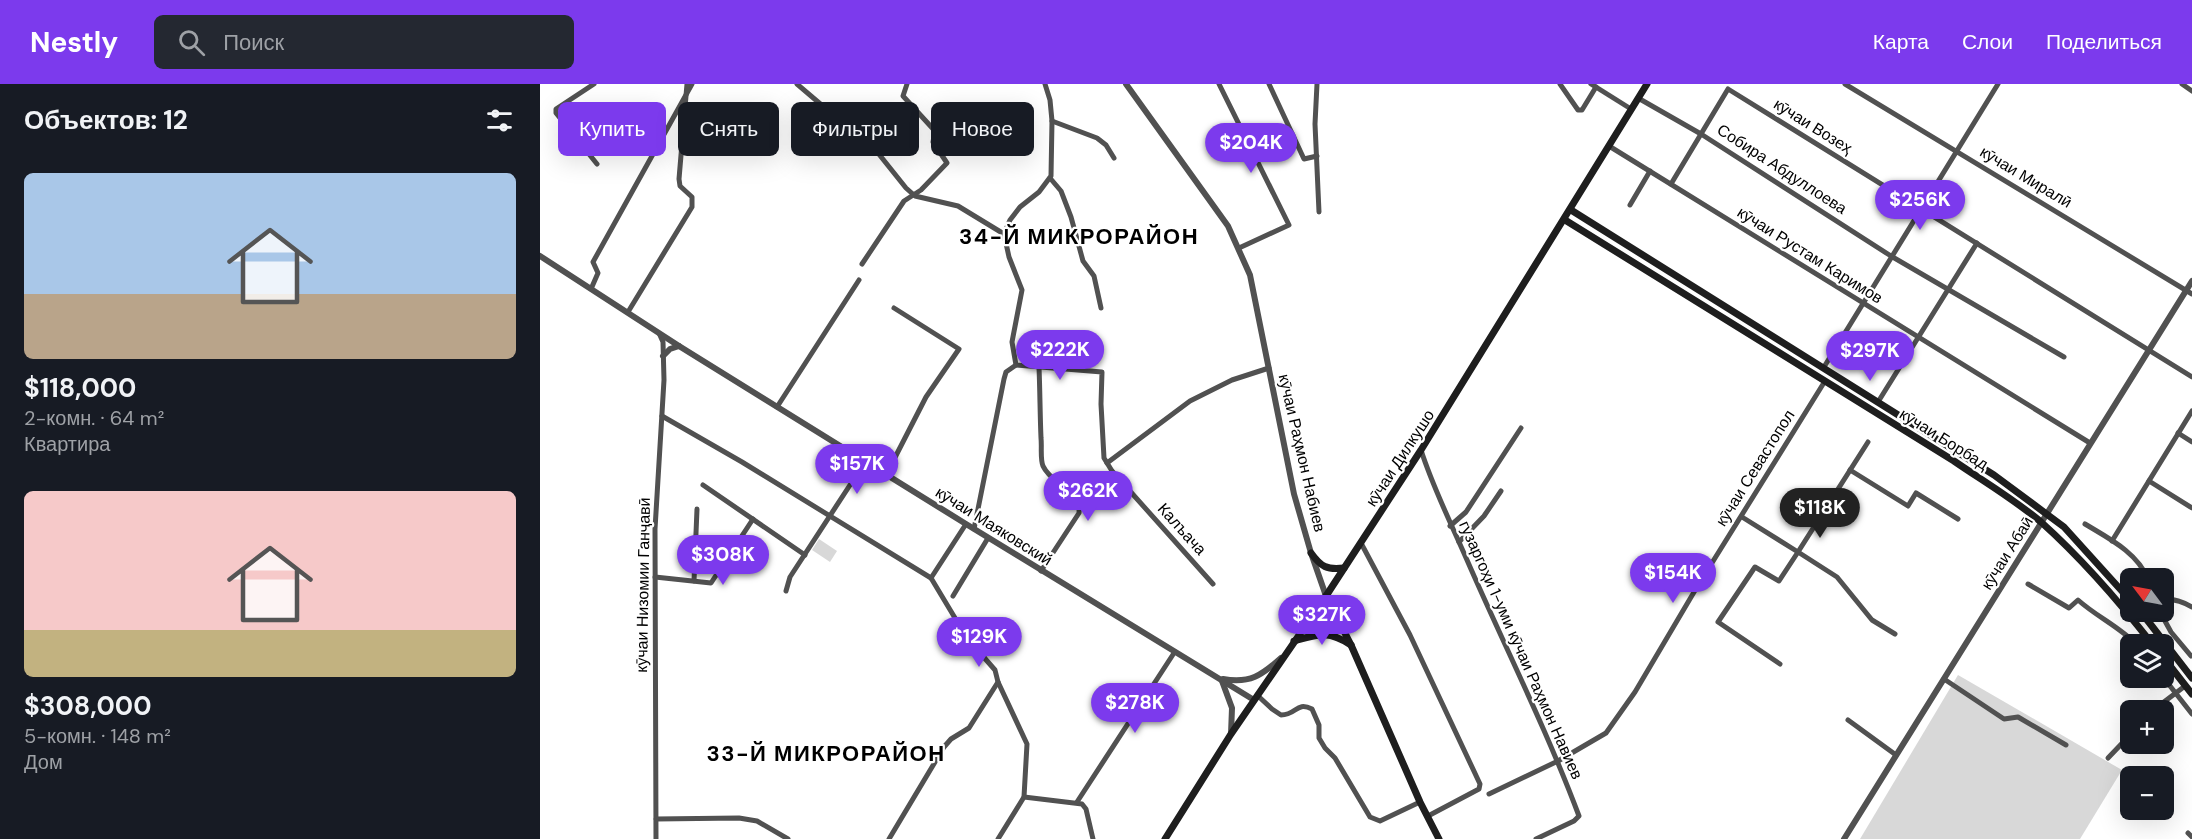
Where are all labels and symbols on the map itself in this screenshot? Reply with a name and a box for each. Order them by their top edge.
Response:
street label: кӯчаи Возеҳ [1770,94,1856,158]
street label: Собира Абдуллоева [1713,119,1851,219]
pin: $204K [1209,123,1293,174]
street label: кӯчаи Миралӣ [1976,141,2076,213]
pin: $256K [1878,180,1962,231]
street label: кӯчаи Рустам Каримов [1733,202,1887,308]
district label: 34-Й МИКРОРАЙОН [959,222,1199,251]
pin: $222K [1018,330,1102,381]
pin: $297K [1828,331,1912,382]
street label: кӯчаи Раҳмон Набиев [1274,372,1330,534]
street label: кӯчаи Борбад [1896,403,1993,475]
street label: кӯчаи Дилкушо [1361,405,1439,510]
street label: кӯчаи Севастопол [1711,406,1799,530]
pin: $157K [815,444,899,495]
pin: $262K [1046,471,1130,522]
street label: кӯчаи Маяковский [932,482,1056,570]
pin: $118K [1778,488,1862,539]
street label: кӯчаи Низомии Ганҷавӣ [631,497,655,673]
street label: Калъача [1153,498,1211,560]
street label: кӯчаи Абаӣ [1976,512,2038,594]
street label: гузаргоҳи 1-уми кӯчаи Раҳмон Навиев [1454,517,1588,783]
pin: $308K [681,535,765,586]
pin: $154K [1631,553,1715,604]
north arrow [2120,568,2174,622]
pin: $327K [1280,595,1364,646]
pin: $129K [937,617,1021,668]
pin: $278K [1093,683,1177,734]
district label: 33-Й МИКРОРАЙОН [706,739,946,768]

